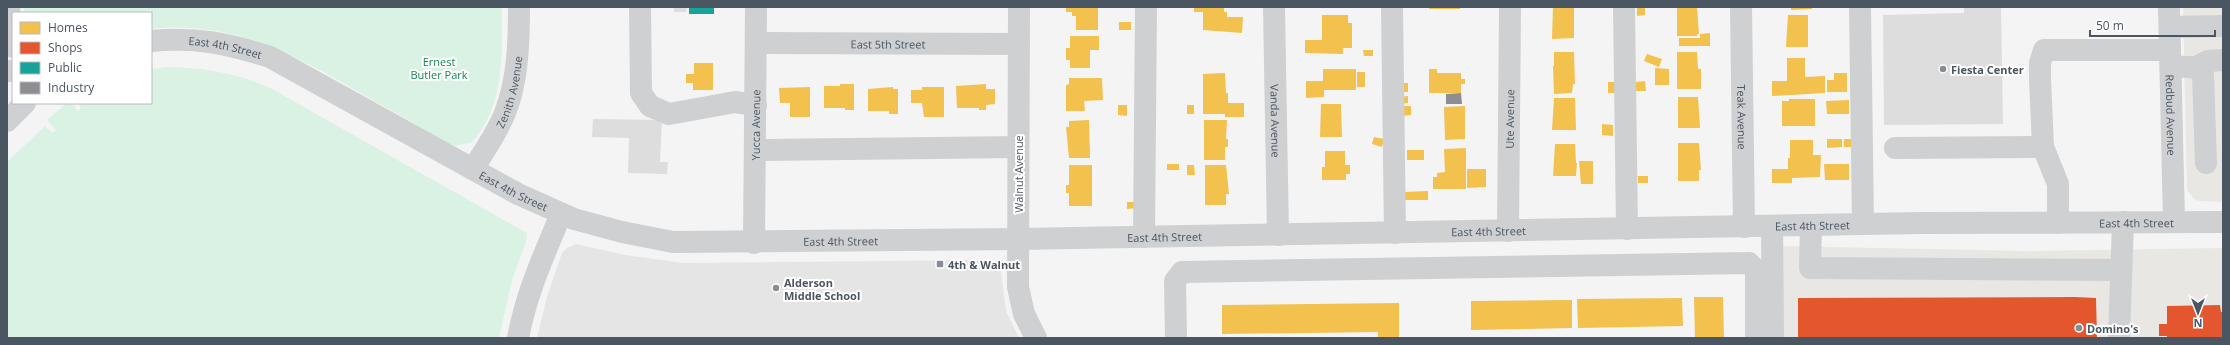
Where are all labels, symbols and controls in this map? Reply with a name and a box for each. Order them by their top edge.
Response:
legend [12,12,152,104]
scale bar [2090,12,2215,38]
text: 50 m [2096,17,2124,34]
text: Homes [48,19,88,36]
street label: East 4th Street [188,33,264,62]
street label: East 5th Street [851,36,926,51]
text: Shops [48,39,83,56]
park label: Ernest Butler Park [410,54,468,82]
street label: Zenith Avenue [492,55,525,130]
text: Public [48,59,82,76]
place label: Fiesta Center [1951,62,2024,77]
marker: Fiesta Center [1938,64,1948,74]
street label: Redbud Avenue [2163,74,2180,156]
text: Industry [48,79,95,96]
street label: Vanda Avenue [1268,84,1284,158]
street label: Teak Avenue [1735,84,1750,150]
street label: Ute Avenue [1501,89,1517,149]
street label: Yucca Avenue [747,90,763,160]
street label: Walnut Avenue [1011,135,1026,213]
street label: East 4th Street [477,167,550,214]
street label: East 4th Street [2099,215,2174,230]
street label: East 4th Street [1775,217,1850,233]
street label: East 4th Street [1451,223,1526,239]
street label: East 4th Street [1127,228,1202,245]
street label: East 4th Street [803,233,878,248]
place label: 4th & Walnut [948,257,1020,272]
marker: 4th & Walnut [935,259,945,269]
place label: Alderson Middle School [784,275,860,303]
marker: Alderson Middle School [771,283,781,293]
north arrow [2178,293,2218,333]
text: N [2194,316,2202,331]
place label: Domino's [2087,321,2139,336]
marker: Domino's [2074,323,2084,333]

